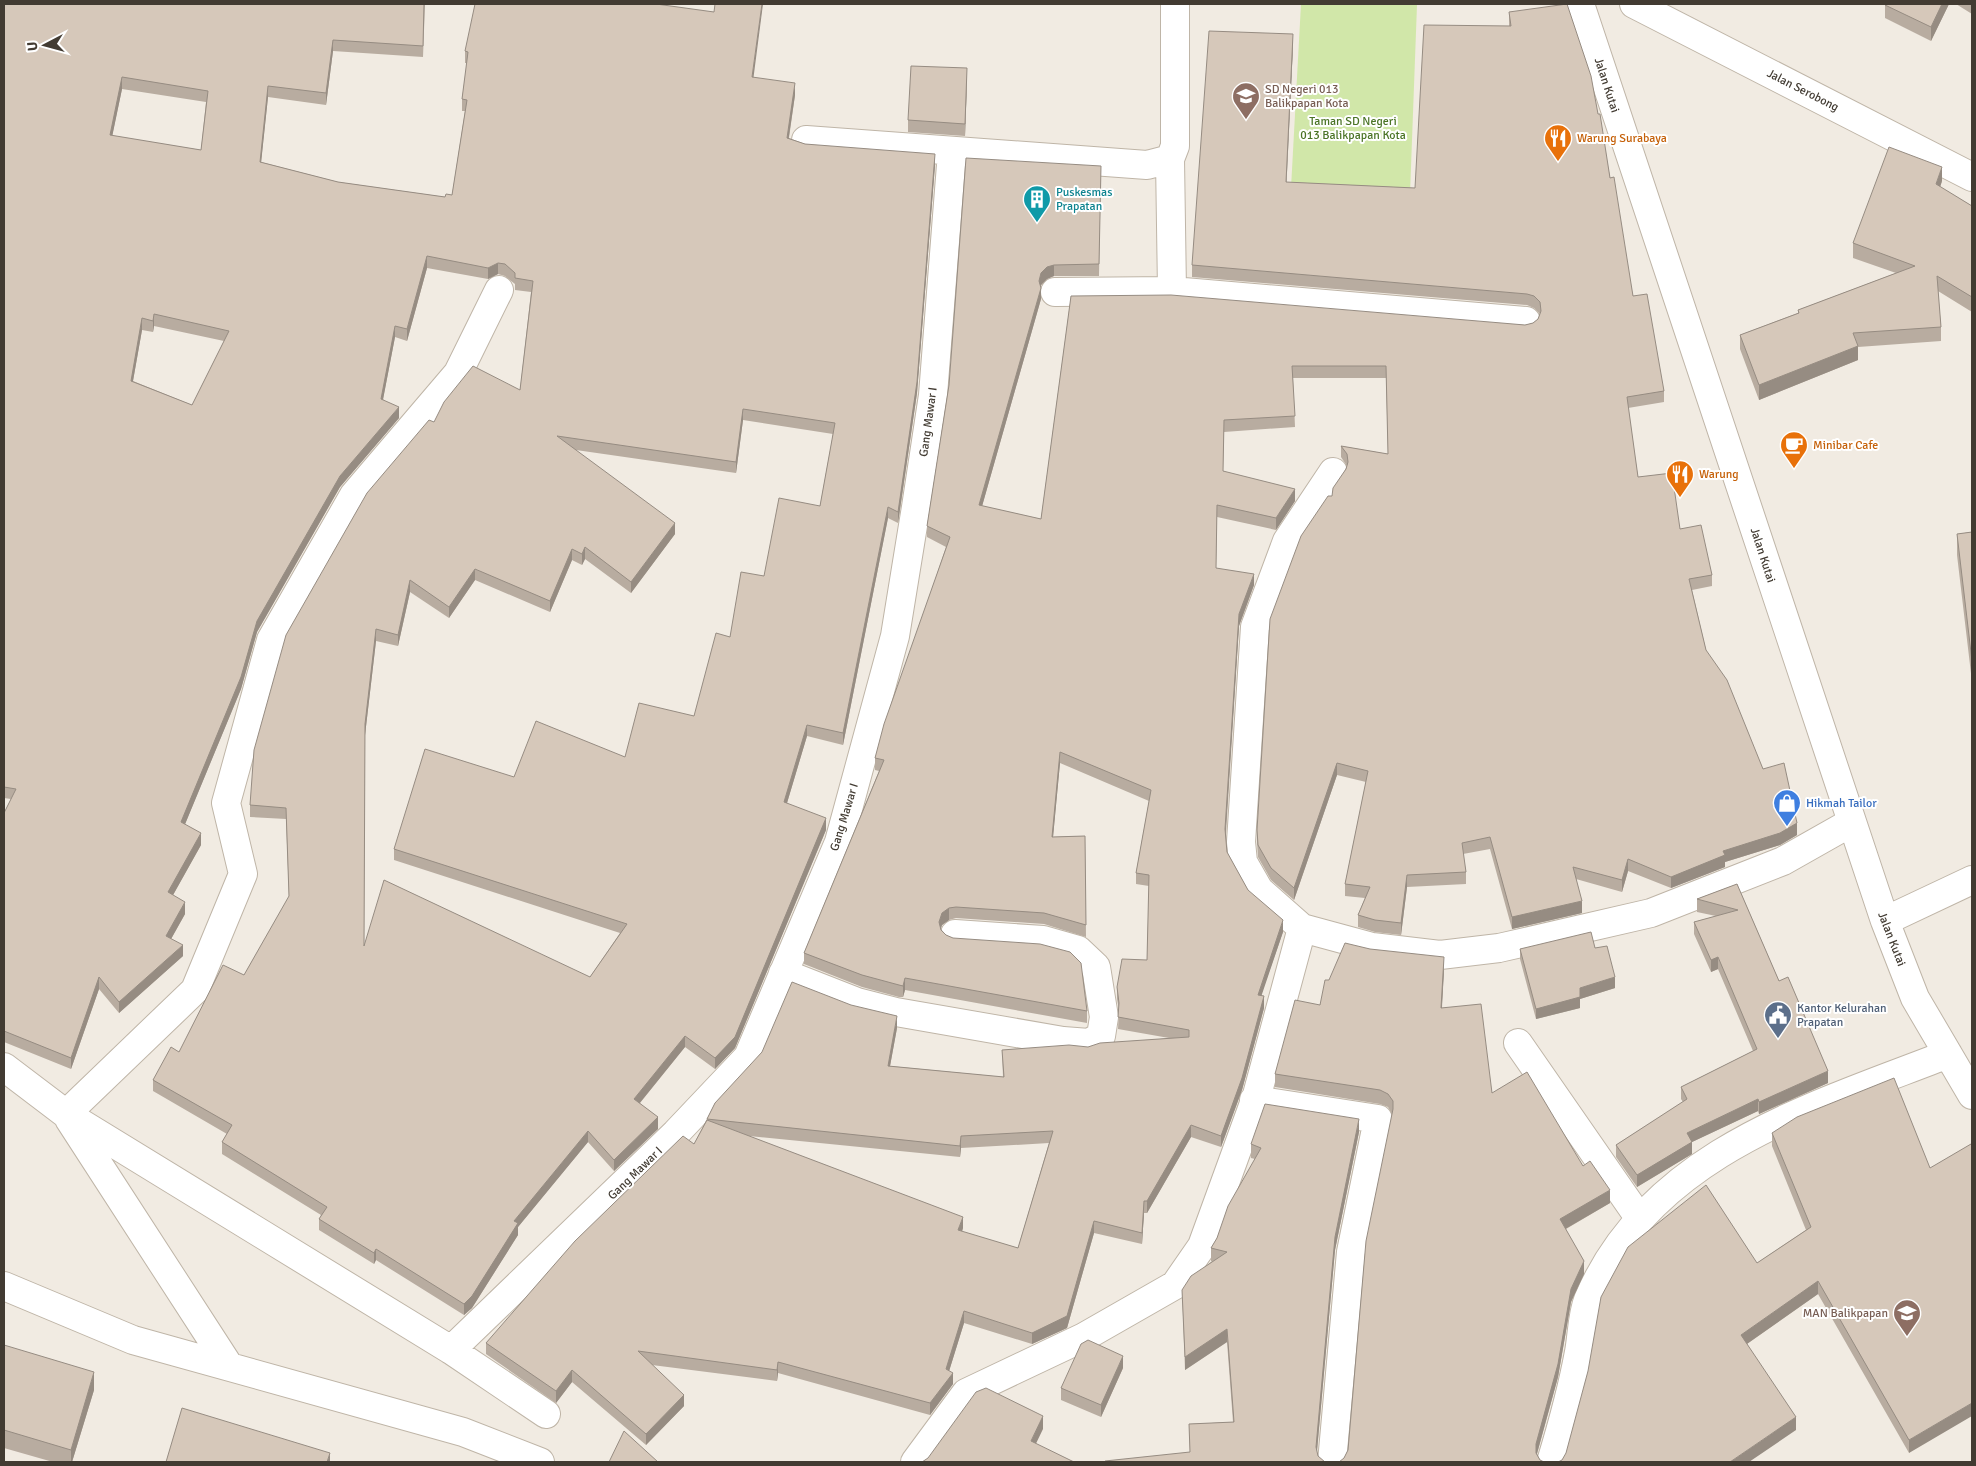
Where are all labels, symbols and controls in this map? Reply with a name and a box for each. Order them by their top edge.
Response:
north arrow [20,20,70,70]
text: U [24,41,42,52]
street label: Jalan Kutai [1591,56,1622,115]
street label: Jalan Serobong [1764,66,1841,115]
school or university icon: SD Negeri 013 Balikpapan Kota [1231,81,1261,120]
place label: SD Negeri 013 Balikpapan Kota [1265,82,1349,111]
park label: Taman SD Negeri 013 Balikpapan Kota [1300,114,1406,143]
restaurant icon: Warung Surabaya [1543,123,1573,162]
place label: Warung Surabaya [1577,131,1667,146]
building icon: Puskesmas Prapatan [1022,184,1052,223]
place label: Puskesmas Prapatan [1056,185,1112,214]
street label: Gang Mawar I [916,386,941,458]
cafe icon: Minibar Cafe [1779,430,1809,469]
place label: Minibar Cafe [1813,438,1878,453]
restaurant icon: Warung [1665,459,1695,498]
place label: Warung [1699,467,1739,482]
street label: Jalan Kutai [1747,526,1778,585]
street label: Gang Mawar I [827,781,862,853]
shop icon: Hikmah Tailor [1772,788,1802,827]
place label: Hikmah Tailor [1806,796,1877,811]
street label: Jalan Kutai [1874,910,1909,968]
public building icon: Kantor Kelurahan Prapatan [1763,1000,1793,1039]
place label: Kantor Kelurahan Prapatan [1797,1001,1887,1030]
street label: Gang Mawar I [605,1144,666,1203]
school or university icon: MAN Balikpapan [1892,1298,1922,1337]
place label: MAN Balikpapan [1803,1306,1888,1321]

